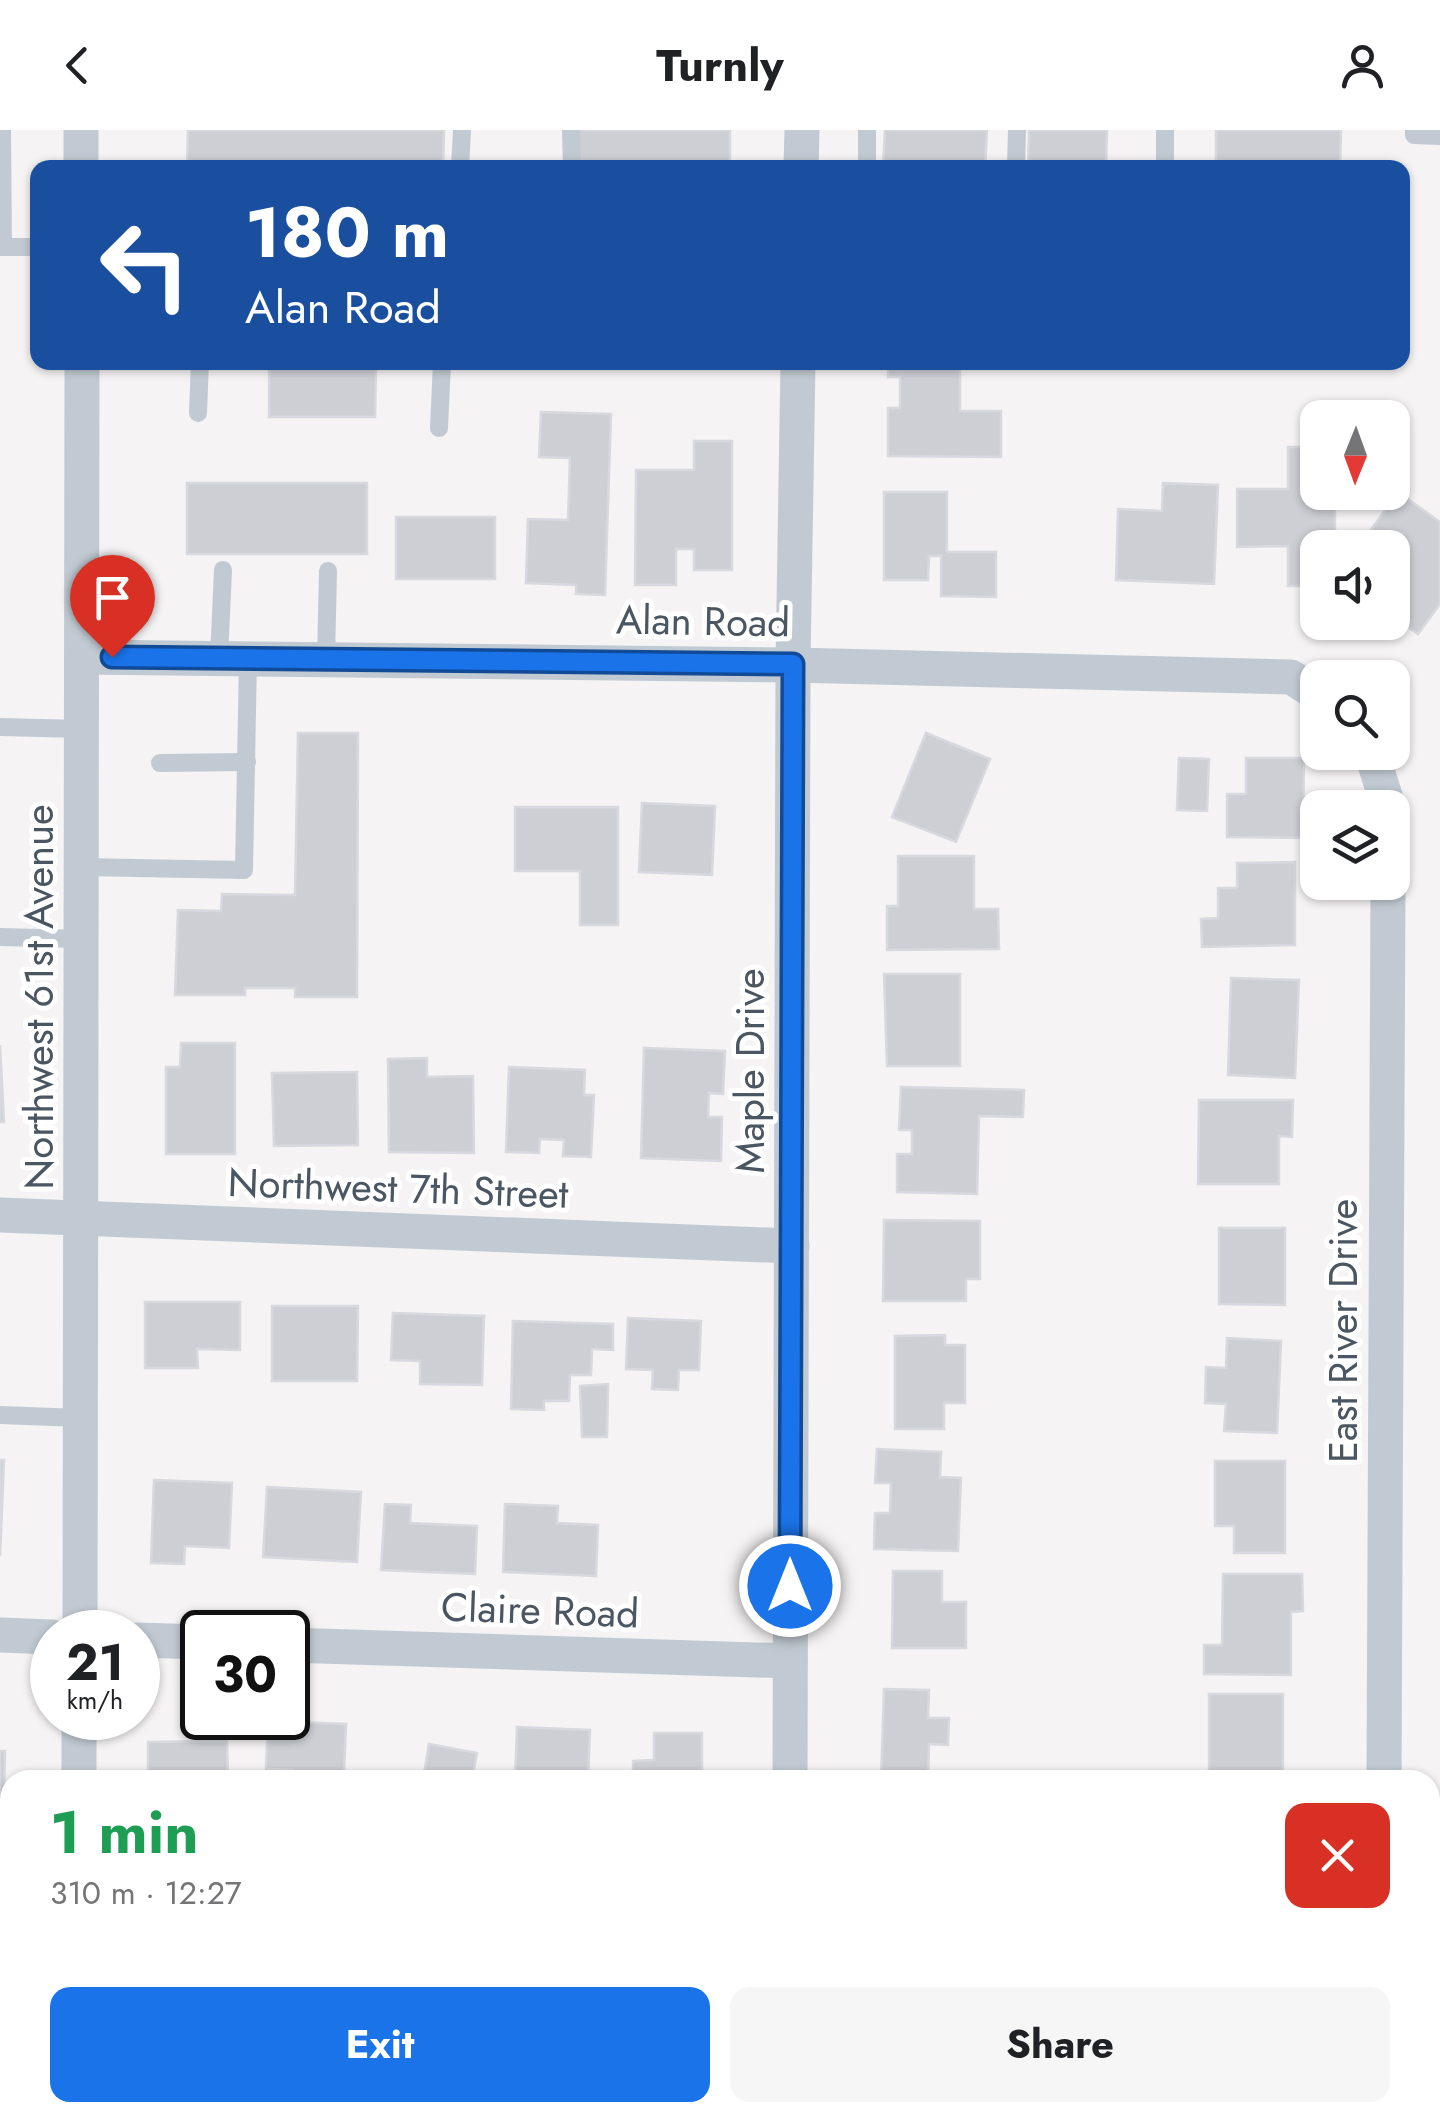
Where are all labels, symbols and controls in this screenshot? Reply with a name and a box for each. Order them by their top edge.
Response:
text: Turnly [656,33,784,98]
icon: back [50,38,105,93]
icon: person [1335,38,1390,93]
text: 180 m [245,182,449,283]
icon: left [80,200,210,330]
text: Alan Road [245,275,441,340]
north arrow [1300,400,1410,510]
map controls [1300,400,1410,900]
button: sound [1300,530,1410,640]
pin [70,555,155,658]
icon: arrive [85,570,140,625]
street label: Alan Road [615,590,791,652]
button: search [1300,660,1410,770]
button: layers [1300,790,1410,900]
street label: Northwest 61st Avenue [10,804,68,1190]
street label: Maple Drive [721,968,779,1174]
street label: Northwest 7th Street [227,1153,570,1223]
street label: East River Drive [1314,1199,1372,1463]
position arrow [738,1534,842,1638]
street label: Claire Road [440,1578,640,1642]
speed limit sign: 30 [180,1610,310,1740]
text: 21 [66,1626,124,1699]
text: km/h [67,1682,123,1718]
text: 1 min [50,1789,199,1876]
button: close [1285,1803,1390,1908]
text: 310 m · 12:27 [50,1870,242,1916]
button: Exit [50,1987,710,2102]
button: Share [730,1987,1390,2102]

